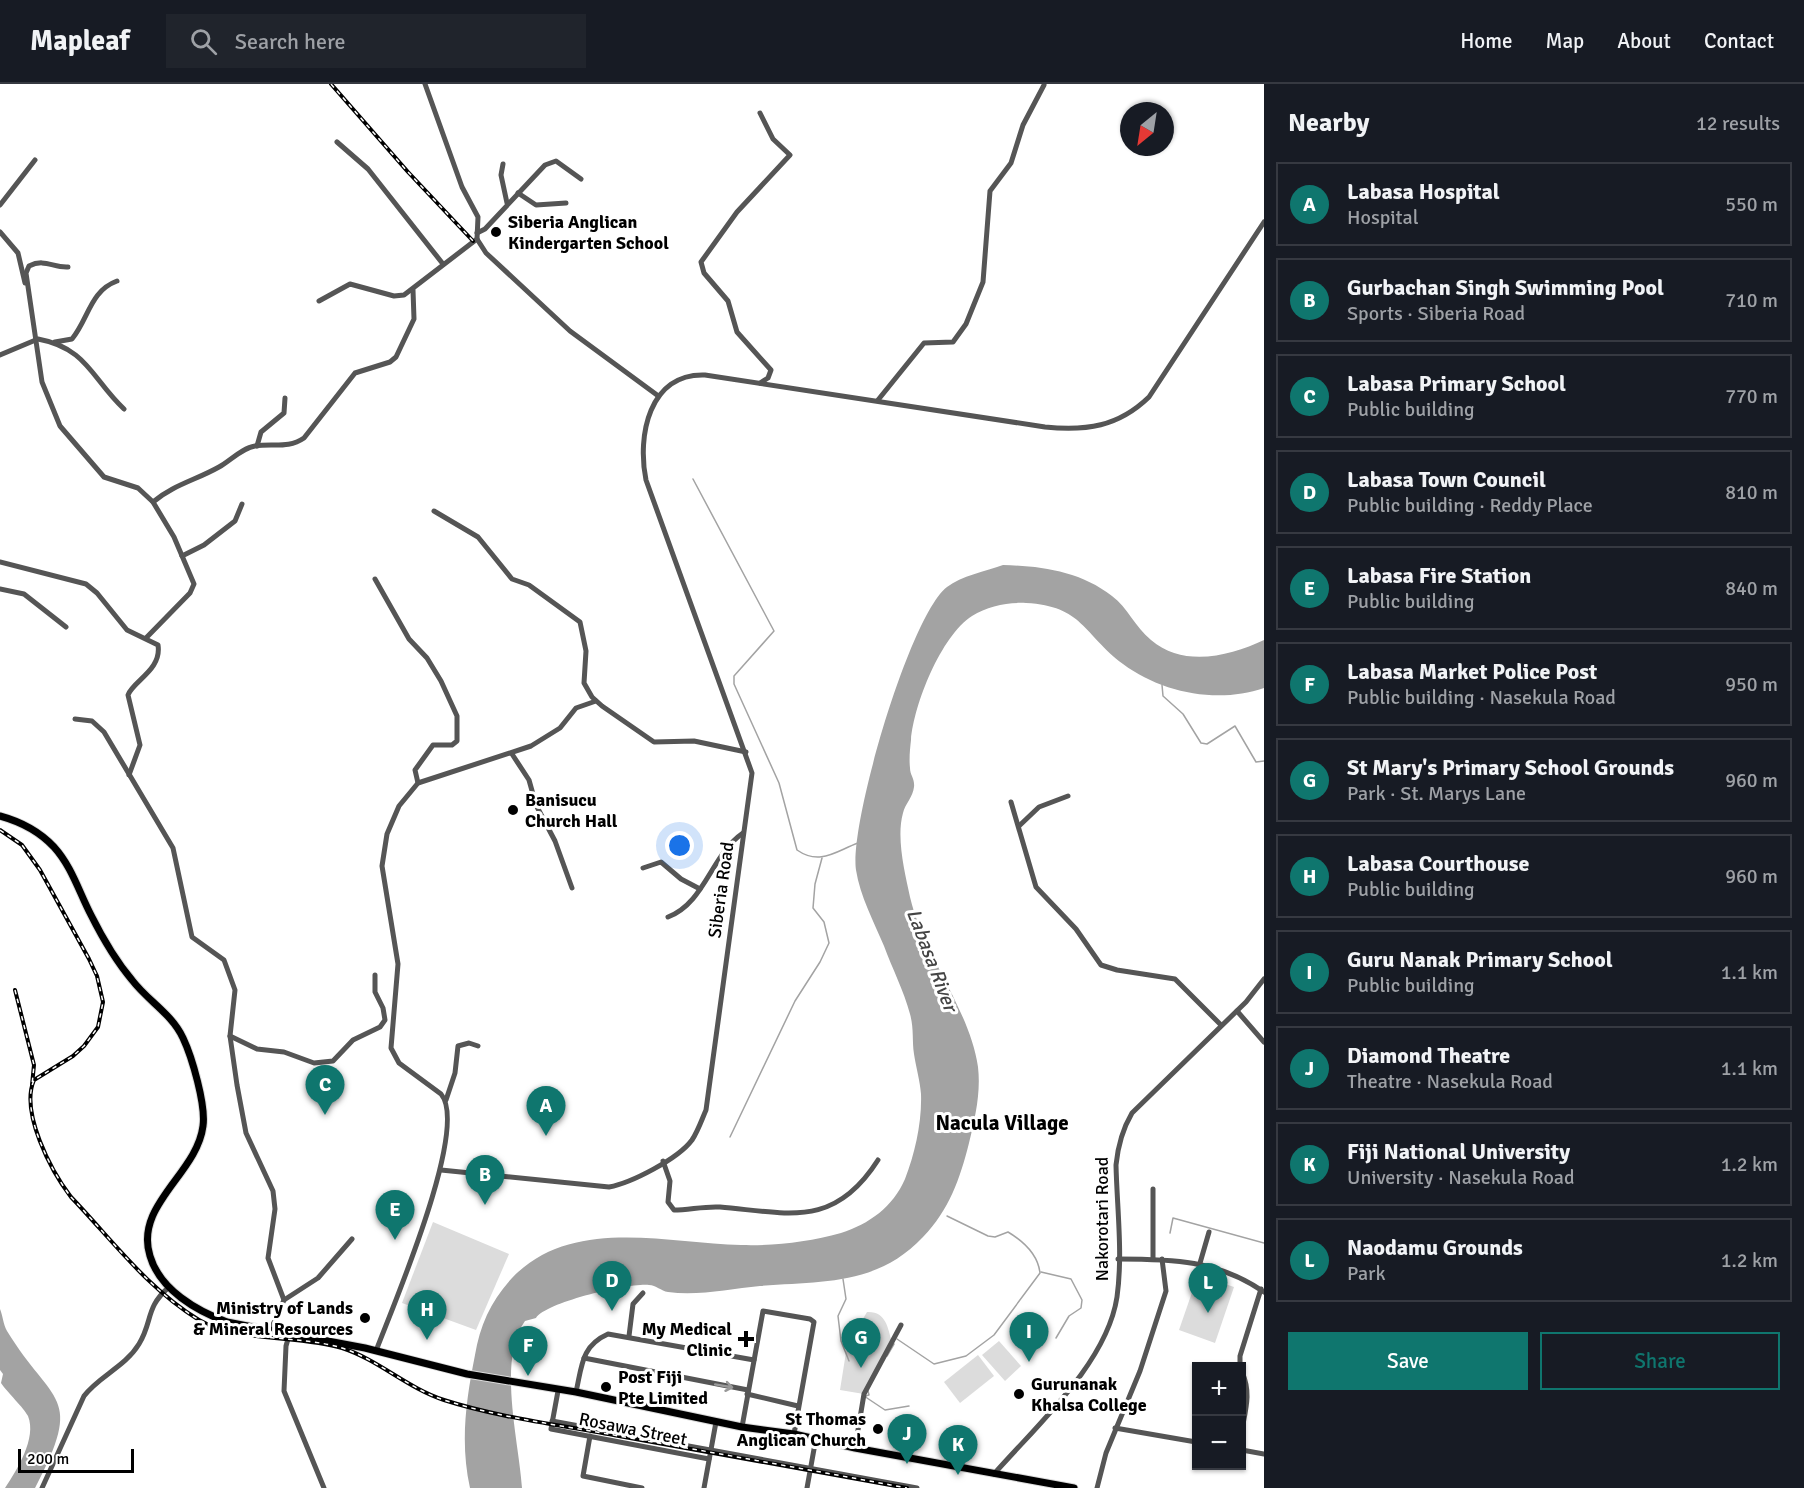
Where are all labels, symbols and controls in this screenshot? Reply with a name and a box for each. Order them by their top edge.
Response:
search box [166,14,586,68]
text: Mapleaf [30,24,130,58]
icon: search [187,25,220,58]
text: Search here [235,28,346,55]
text: Home [1460,28,1513,54]
text: Map [1546,28,1584,54]
text: About [1617,28,1671,54]
text: Contact [1704,28,1774,54]
north arrow [1120,102,1174,156]
text: Nearby [1288,107,1369,139]
text: 12 results [1696,111,1780,136]
text: Labasa Hospital [1347,178,1500,205]
text: A [1303,192,1316,217]
text: 550 m [1725,192,1778,217]
text: Hospital [1347,205,1419,230]
place label: Siberia Anglican Kindergarten School [508,211,669,254]
marker: Siberia Anglican Kindergarten School [489,225,503,239]
text: Gurbachan Singh Swimming Pool [1347,274,1664,301]
text: B [1303,288,1316,313]
text: 710 m [1725,288,1778,313]
text: Sports · Siberia Road [1347,301,1525,326]
text: Labasa Primary School [1347,370,1566,397]
text: C [1303,384,1316,409]
text: 770 m [1725,384,1778,409]
text: Public building [1347,397,1475,422]
text: Labasa Town Council [1347,466,1546,493]
text: D [1303,480,1316,505]
text: 810 m [1725,480,1778,505]
text: Public building · Reddy Place [1347,493,1593,518]
text: Labasa Fire Station [1347,562,1531,589]
text: E [1304,576,1315,601]
text: 840 m [1725,576,1778,601]
text: Public building [1347,589,1475,614]
text: Labasa Market Police Post [1347,658,1597,685]
text: F [1304,672,1315,697]
text: 950 m [1725,672,1778,697]
text: Public building · Nasekula Road [1347,685,1616,710]
text: St Mary's Primary School Grounds [1347,754,1674,781]
text: G [1303,768,1316,793]
text: 960 m [1725,768,1778,793]
text: Park · St. Marys Lane [1347,781,1526,806]
place label: Banisucu Church Hall [525,789,618,832]
marker: Banisucu Church Hall [506,803,520,817]
your location [665,831,694,860]
street label: Siberia Road [703,841,739,939]
text: Labasa Courthouse [1347,850,1530,877]
text: H [1303,864,1316,889]
text: 960 m [1725,864,1778,889]
text: Public building [1347,877,1475,902]
water label: Labasa River [901,905,964,1017]
text: Guru Nanak Primary School [1347,946,1613,973]
text: I [1306,960,1313,985]
text: 1.1 km [1721,960,1778,985]
text: Public building [1347,973,1475,998]
text: Diamond Theatre [1347,1042,1510,1069]
text: J [1305,1056,1314,1081]
text: 1.1 km [1721,1056,1778,1081]
pin: C [306,1066,344,1115]
text: Theatre · Nasekula Road [1347,1069,1553,1094]
pin: A [526,1086,566,1136]
district label: Nacula Village [935,1110,1069,1136]
text: Fiji National University [1347,1138,1570,1165]
text: K [1303,1152,1316,1177]
text: 1.2 km [1721,1152,1778,1177]
pin: B [466,1156,504,1205]
street label: Nakorotari Road [1091,1157,1113,1281]
text: University · Nasekula Road [1347,1165,1575,1190]
pin: E [376,1190,414,1240]
text: Naodamu Grounds [1347,1234,1523,1261]
text: L [1304,1248,1315,1273]
text: 1.2 km [1721,1248,1778,1273]
text: Park [1347,1261,1385,1286]
pin: D [592,1262,632,1311]
pin: L [1188,1264,1228,1313]
pin: H [408,1290,446,1340]
place label: Ministry of Lands & Mineral Resources [193,1297,353,1340]
marker: Ministry of Lands & Mineral Resources [358,1311,372,1325]
pin: I [1010,1312,1048,1362]
place label: My Medical Clinic [642,1318,732,1361]
pin: G [842,1318,880,1368]
pin: F [508,1326,548,1376]
marker: My Medical Clinic [737,1330,755,1348]
button: Save [1288,1332,1528,1390]
button: Share [1540,1332,1780,1390]
map controls [1192,1362,1246,1470]
button: + [1192,1362,1246,1416]
place label: Post Fiji Pte Limited [618,1366,708,1409]
place label: Gurunanak Khalsa College [1031,1373,1147,1416]
marker: Post Fiji Pte Limited [599,1380,613,1394]
one-way arrow [714,1380,734,1391]
marker: Gurunanak Khalsa College [1012,1387,1026,1401]
street label: Rosawa Street [577,1408,689,1450]
place label: St Thomas Anglican Church [737,1408,866,1451]
pin: J [888,1414,926,1464]
button: − [1192,1416,1246,1470]
marker: St Thomas Anglican Church [871,1422,885,1436]
pin: K [938,1426,978,1475]
scale bar [18,1446,134,1474]
text: 200 m [27,1449,69,1469]

